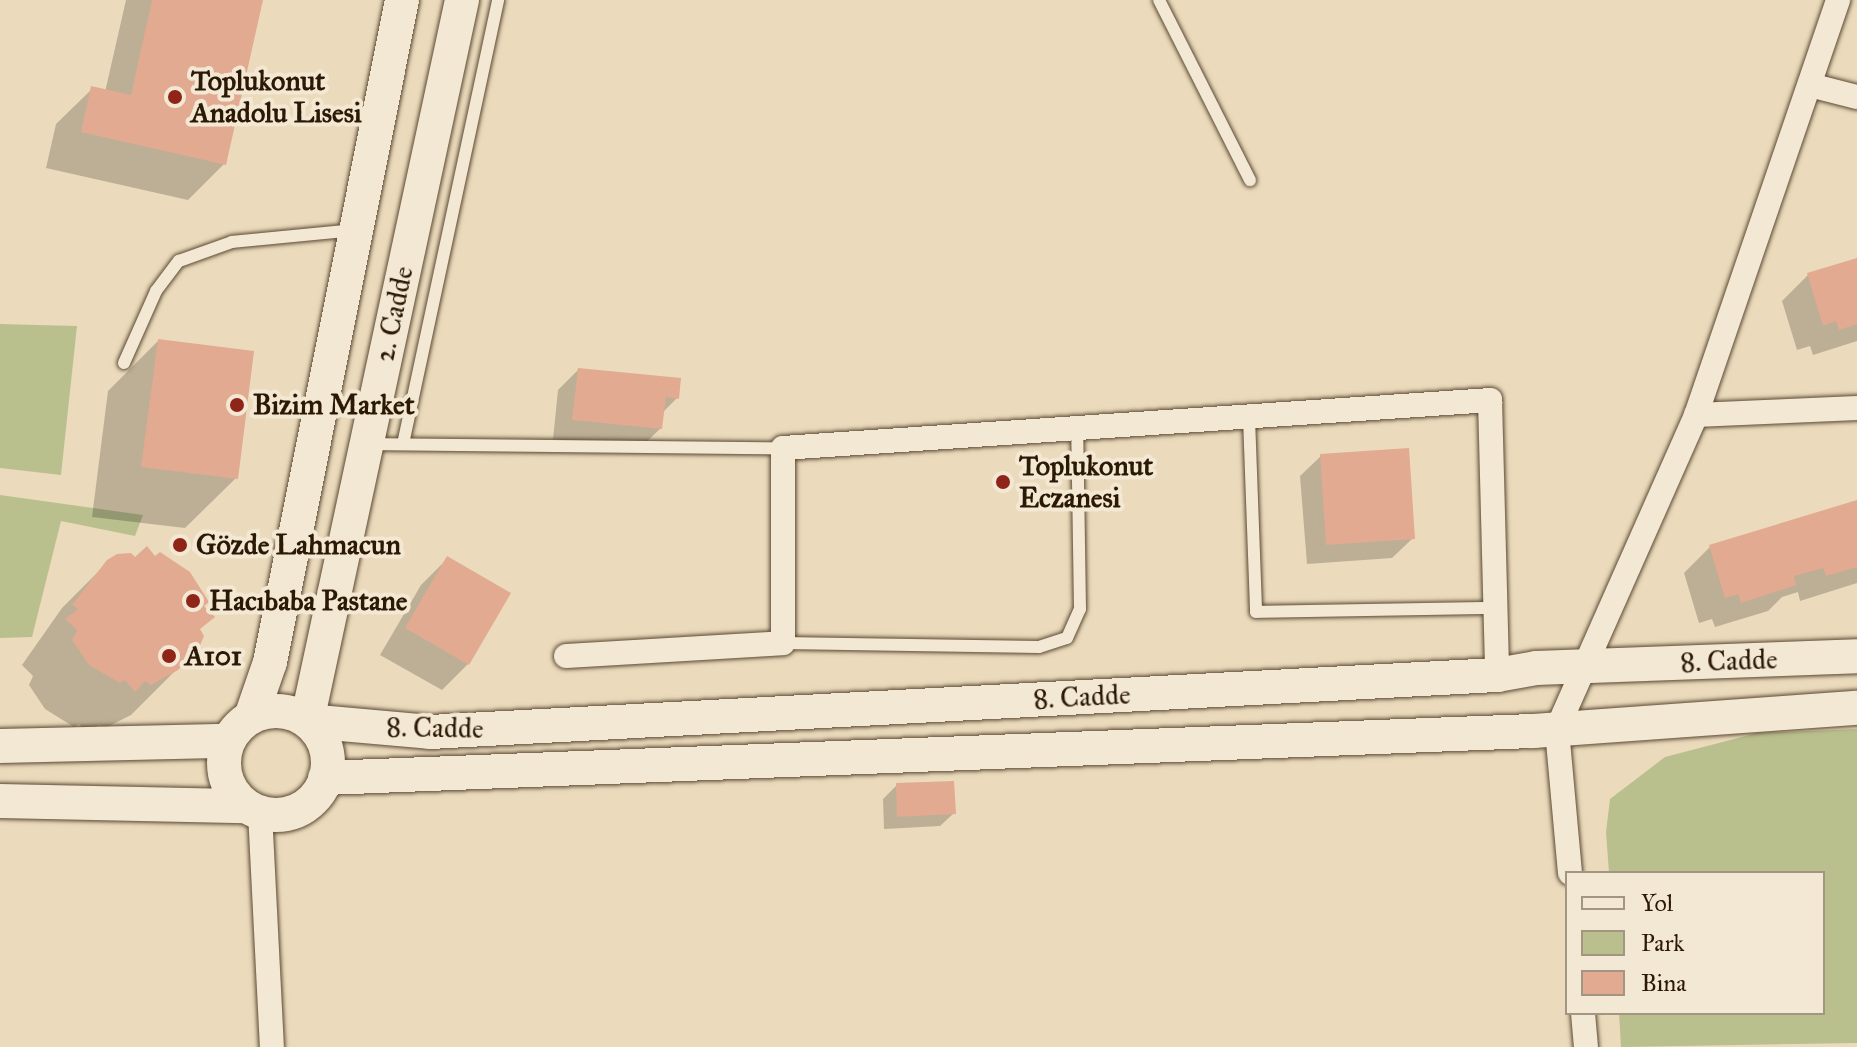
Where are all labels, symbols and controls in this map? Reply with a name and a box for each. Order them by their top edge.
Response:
place label: Toplukonut Anadolu Lisesi [191,64,362,130]
marker: Toplukonut Anadolu Lisesi [166,88,184,106]
street label: 2. Cadde [367,263,421,365]
place label: Bizim Market [253,388,415,422]
marker: Bizim Market [228,396,246,414]
place label: Toplukonut Eczanesi [1019,449,1153,515]
marker: Toplukonut Eczanesi [994,473,1012,491]
place label: Gözde Lahmacun [196,528,401,562]
marker: Gözde Lahmacun [171,536,189,554]
place label: Hacıbaba Pastane [209,584,408,618]
marker: Hacıbaba Pastane [184,592,202,610]
place label: A101 [185,639,242,673]
street label: 8. Cadde [1680,643,1778,679]
marker: A101 [160,647,178,665]
street label: 8. Cadde [1032,678,1132,716]
street label: 8. Cadde [386,710,484,746]
legend [1565,871,1825,1015]
text: Yol [1641,888,1673,918]
text: Park [1641,928,1684,958]
text: Bina [1641,968,1687,998]

